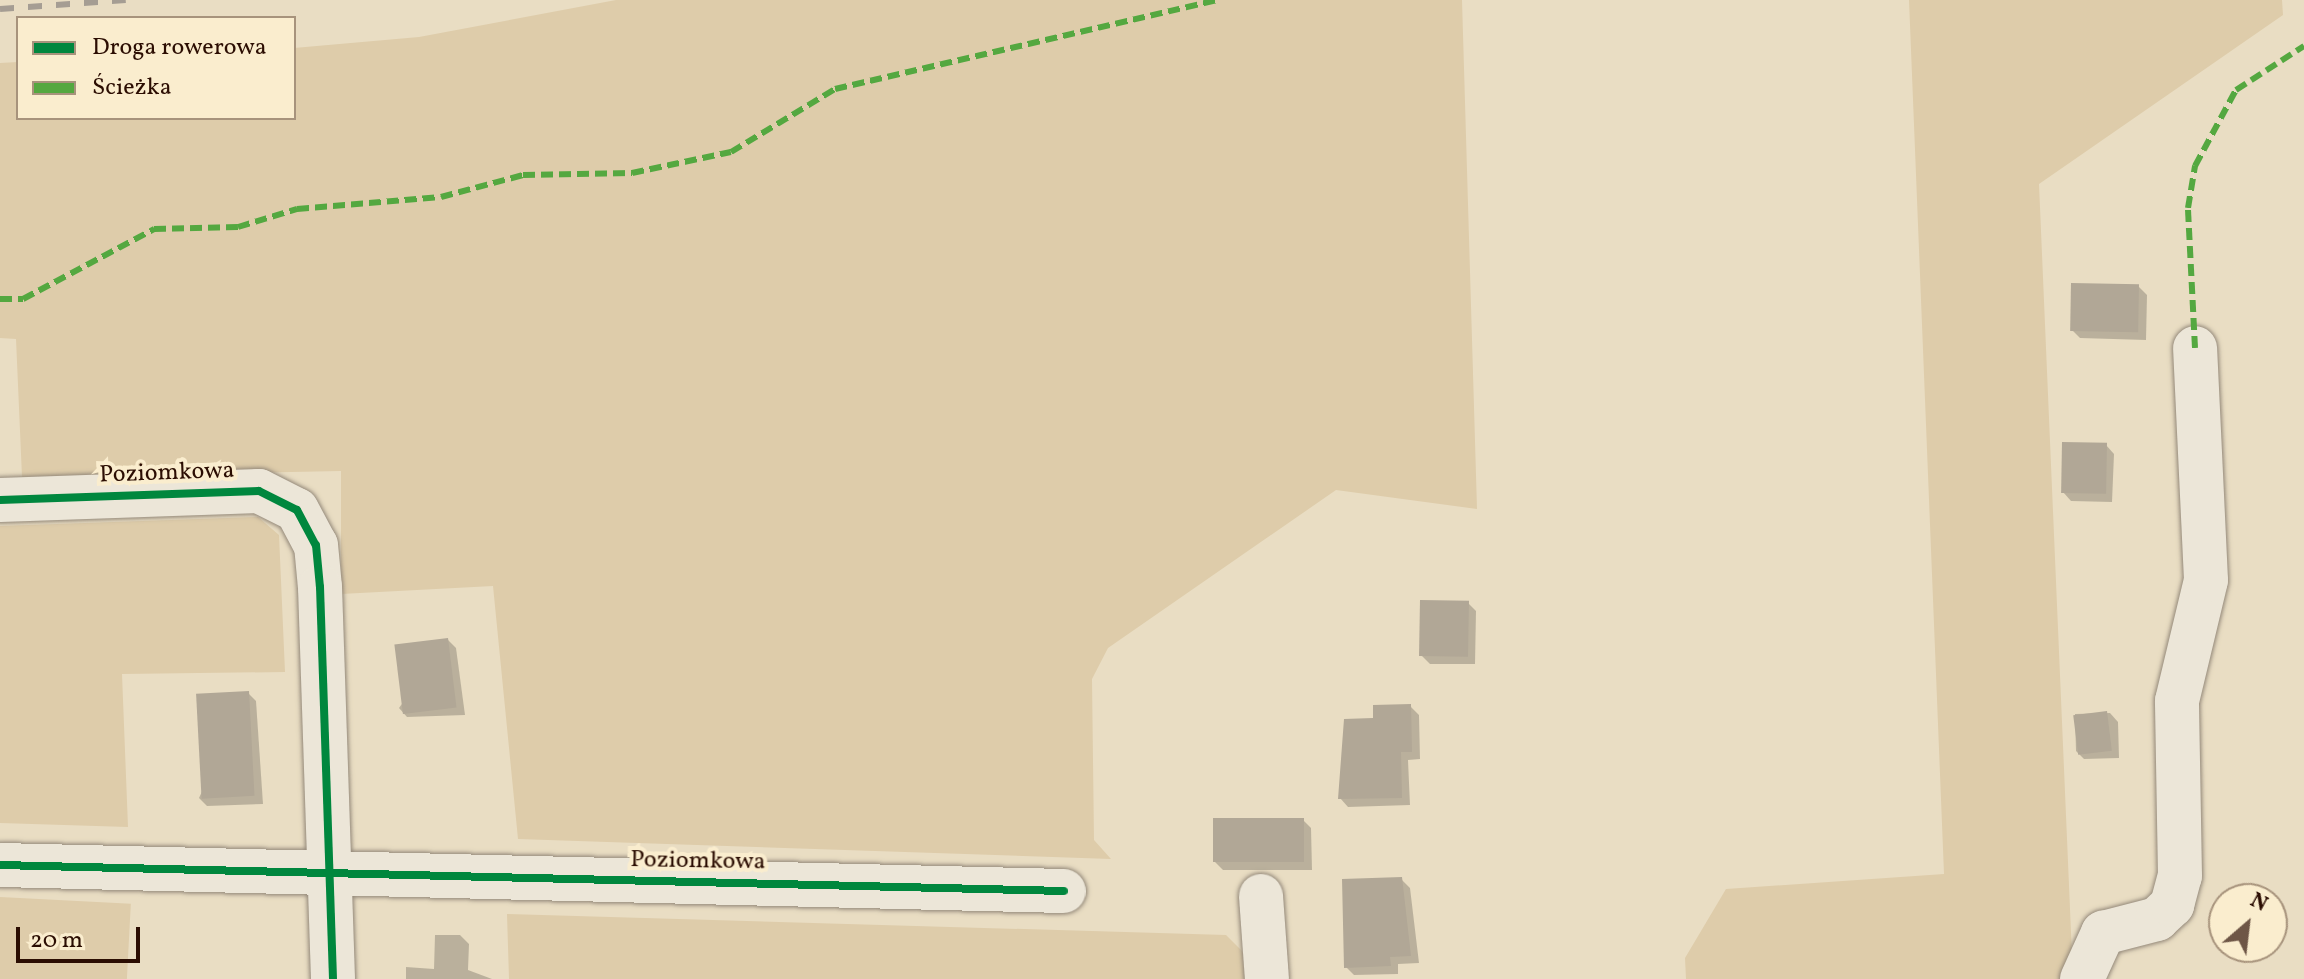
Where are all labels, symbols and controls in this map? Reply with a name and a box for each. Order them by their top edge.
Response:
legend [16,16,296,120]
text: Droga rowerowa [92,31,267,65]
text: Ścieżka [92,71,172,105]
street label: Poziomkowa [99,457,235,491]
street label: Poziomkowa [630,846,766,878]
north arrow [2208,883,2288,963]
text: N [2244,886,2273,921]
scale bar [20,911,144,961]
text: 20 m [30,924,83,958]

